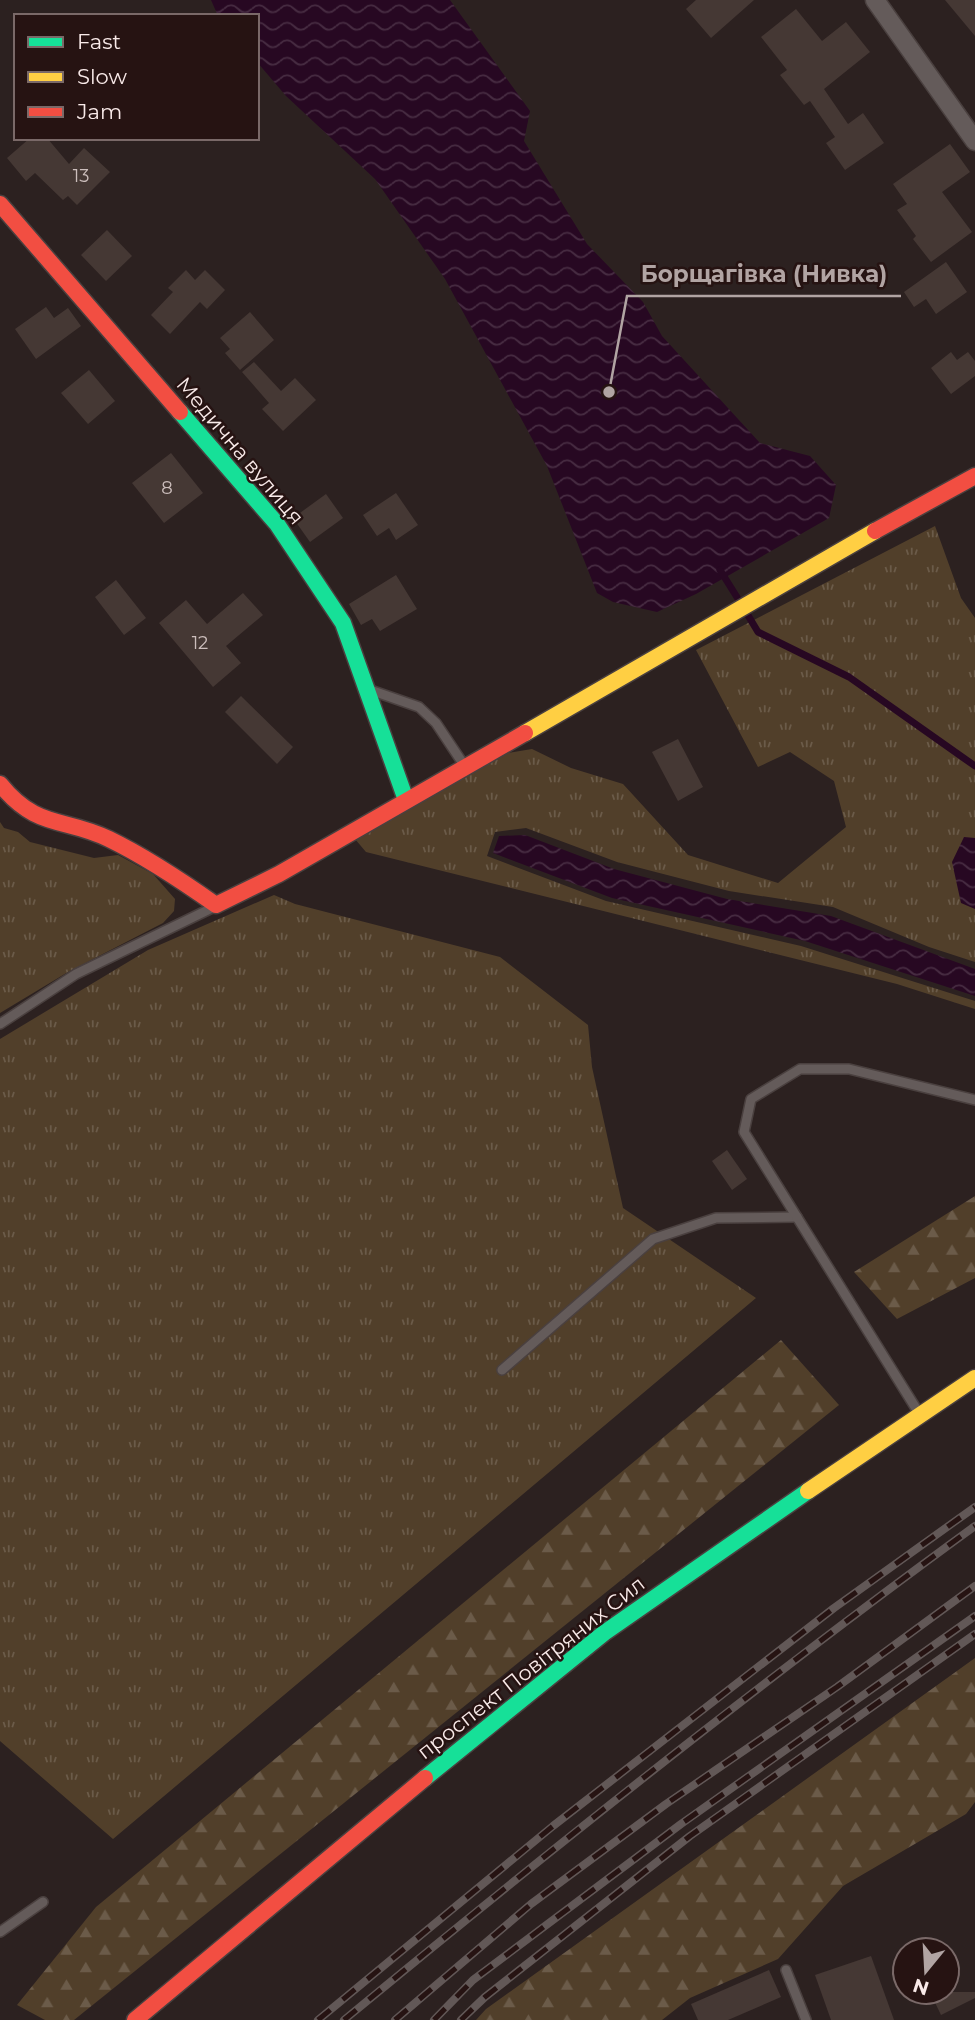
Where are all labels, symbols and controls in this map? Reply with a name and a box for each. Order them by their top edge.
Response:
legend [14,14,259,140]
text: Fast [77,29,121,54]
text: Slow [77,64,127,89]
text: Jam [76,99,122,124]
house number: 13 [73,165,89,187]
callout: Борщагівка (Нивка) [627,252,901,296]
text: Борщагівка (Нивка) [641,260,887,288]
street label: Медична вулиця [172,372,309,529]
house number: 8 [161,477,173,499]
house number: 12 [192,632,208,654]
street label: проспект Повітряних Сил [412,1571,650,1764]
north arrow [891,1936,961,2006]
text: N [910,1973,932,2000]

